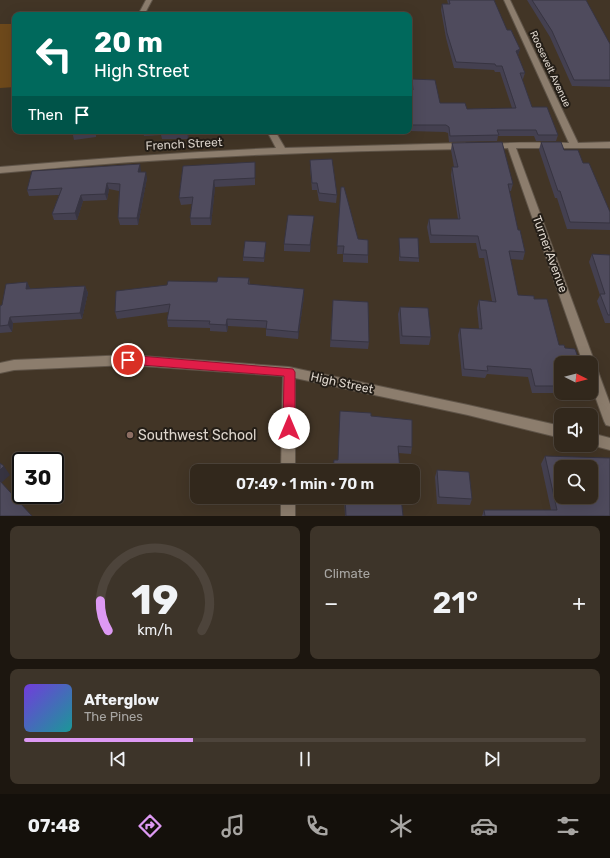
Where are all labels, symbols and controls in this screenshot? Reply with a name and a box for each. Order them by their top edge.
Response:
text: 20 m [94,26,163,59]
icon: left [28,28,80,80]
street label: Roosevelt Avenue [527,29,573,110]
text: High Street [94,60,189,82]
icon: arrive [71,104,93,126]
text: Then [28,106,63,124]
street label: French Street [145,135,223,153]
street label: Turner Avenue [530,214,570,295]
pin [111,343,145,377]
icon: arrive [117,349,139,371]
north arrow [554,356,598,400]
map controls [554,356,598,504]
street label: High Street [309,370,375,397]
position arrow [268,407,310,449]
button: sound [554,408,598,452]
place label: Southwest School [138,427,256,444]
marker: Southwest School [125,430,135,440]
speed limit sign: 30 [12,452,64,504]
button: search [554,460,598,504]
text: 07:49 · 1 min · 70 m [236,475,374,493]
text: Climate [324,566,370,581]
text: 19 [131,574,179,623]
text: 21° [433,585,478,621]
text: − [324,590,338,617]
text: + [572,590,586,617]
text: km/h [137,621,173,638]
text: Afterglow [84,691,159,709]
text: The Pines [84,709,143,724]
icon: previous [107,748,129,770]
icon: pause [294,748,316,770]
icon: next [481,748,503,770]
icon: directions [136,812,164,840]
icon: music [219,812,247,840]
icon: phone [303,812,331,840]
icon: climate [387,812,415,840]
icon: car [470,812,498,840]
icon: filters [554,812,582,840]
text: 07:48 [28,815,80,837]

